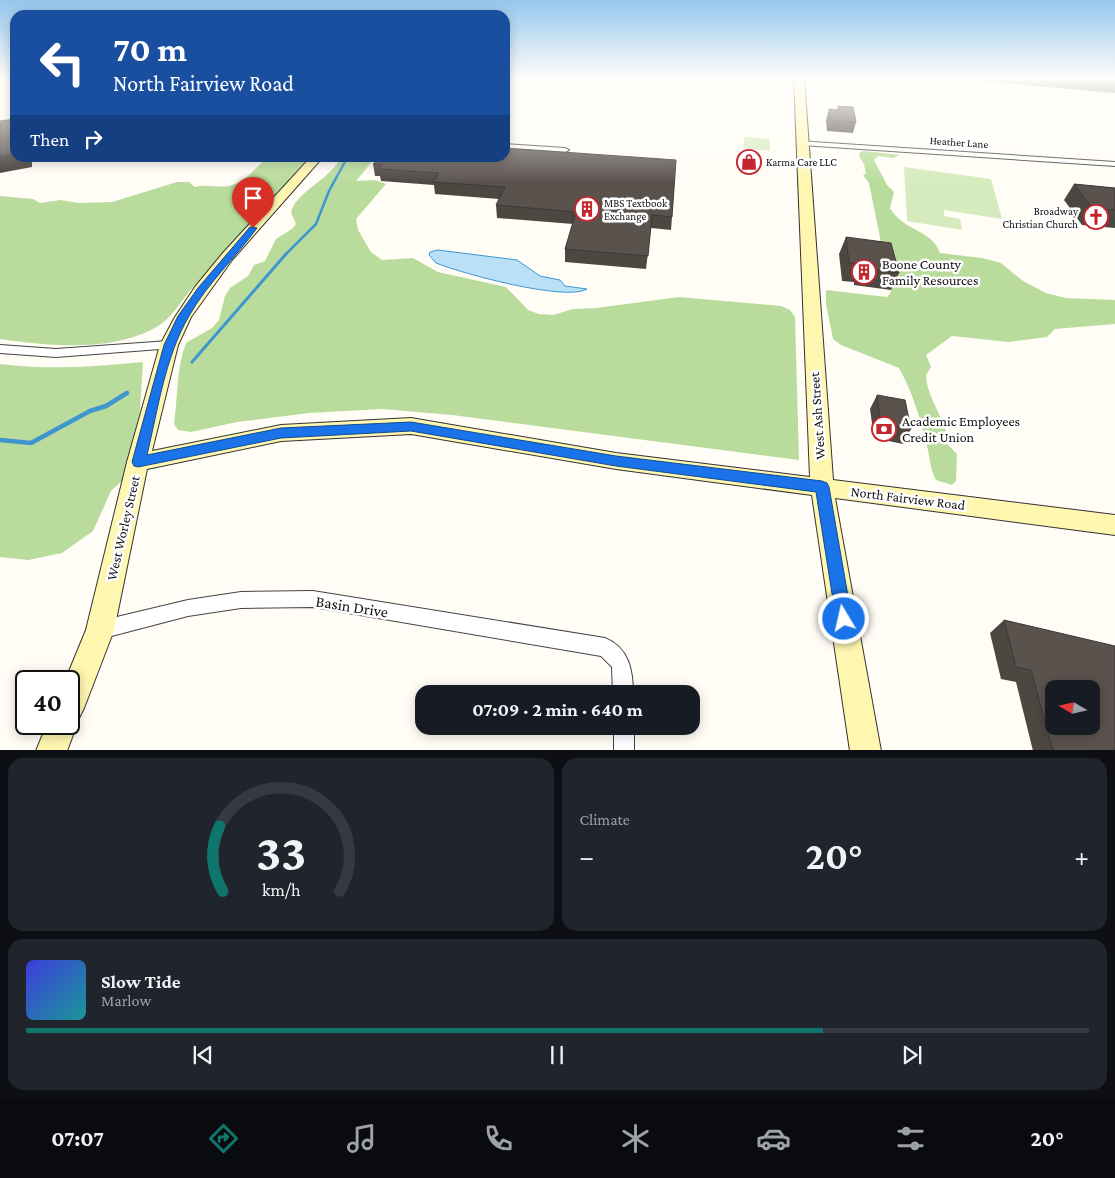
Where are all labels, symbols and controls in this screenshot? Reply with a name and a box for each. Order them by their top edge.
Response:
icon: left [30,30,95,95]
text: 70 m [113,30,187,69]
text: North Fairview Road [113,71,294,96]
icon: right [79,125,107,153]
text: Then [30,129,69,150]
street label: Heather Lane [929,134,989,150]
shop icon: Karma Care LLC [736,149,762,175]
place label: Karma Care LLC [766,156,837,168]
pin [232,177,274,228]
icon: arrive [239,184,267,212]
building icon: MBS Textbook Exchange [574,196,600,222]
place label: MBS Textbook Exchange [604,197,668,223]
church icon: Broadway Christian Church [1083,204,1109,230]
place label: Broadway Christian Church [1003,205,1079,230]
place label: Boone County Family Resources [882,256,978,288]
building icon: Boone County Family Resources [851,259,877,285]
street label: West Ash Street [806,371,828,460]
place label: Academic Employees Credit Union [902,413,1020,445]
bank icon: Academic Employees Credit Union [871,416,897,442]
street label: West Worley Street [103,474,143,582]
street label: North Fairview Road [850,483,967,513]
street label: Basin Drive [315,592,389,621]
position arrow [817,592,869,644]
speed limit sign: 40 [15,670,80,735]
north arrow [1045,680,1100,735]
map controls [1045,680,1100,735]
text: 07:09 · 2 min · 640 m [472,699,643,720]
text: Climate [580,811,630,828]
text: 33 [255,823,306,881]
text: 20° [806,835,863,877]
text: − [580,841,594,872]
text: + [1074,841,1089,872]
text: km/h [261,880,300,900]
text: Slow Tide [101,971,181,992]
text: Marlow [101,992,151,1009]
icon: previous [189,1041,217,1069]
icon: pause [543,1041,571,1069]
icon: next [898,1041,926,1069]
icon: directions [206,1121,241,1156]
icon: music [344,1121,379,1156]
icon: phone [481,1121,516,1156]
icon: climate [618,1121,653,1156]
icon: car [756,1121,791,1156]
icon: filters [893,1121,928,1156]
text: 07:07 [51,1126,104,1151]
text: 20° [1031,1126,1064,1151]

